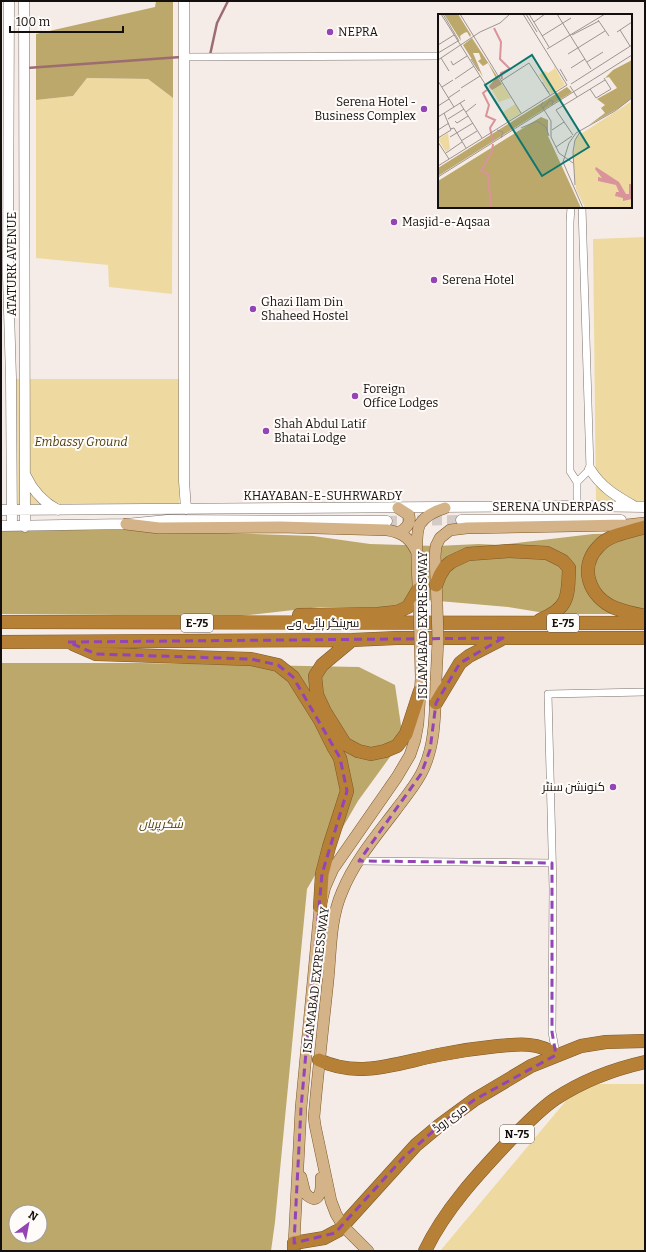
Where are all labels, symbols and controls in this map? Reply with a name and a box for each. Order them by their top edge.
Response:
scale bar [10,8,123,34]
inset map [438,14,632,208]
text: 100 m [16,15,51,29]
place label: NEPRA [338,25,379,39]
marker: NEPRA [325,27,335,37]
place label: Serena Hotel - Business Complex [314,95,416,123]
marker: Serena Hotel - Business Complex [419,104,429,114]
street label: ATATURK AVENUE [5,212,19,316]
place label: Masjid-e-Aqsaa [402,215,490,229]
marker: Masjid-e-Aqsaa [389,217,399,227]
place label: Serena Hotel [442,273,515,287]
marker: Serena Hotel [429,275,439,285]
place label: Ghazi Ilam Din Shaheed Hostel [261,295,349,323]
marker: Ghazi Ilam Din Shaheed Hostel [248,304,258,314]
place label: Foreign Office Lodges [363,382,438,410]
marker: Foreign Office Lodges [350,391,360,401]
place label: Shah Abdul Latif Bhatai Lodge [274,417,367,445]
marker: Shah Abdul Latif Bhatai Lodge [261,426,271,436]
park label: Embassy Ground [34,435,128,449]
street label: KHAYABAN-E-SUHRWARDY [244,489,403,503]
street label: SERENA UNDERPASS [492,500,614,514]
street label: ISLAMABAD EXPRESSWAY [416,551,430,699]
road number: E-75 [181,614,213,632]
road number: E-75 [547,614,579,632]
street label: سرینگر ہائی وے [287,616,359,631]
place label: کنونشن سنٹر [541,780,605,794]
marker: کنونشن سنٹر [608,782,618,792]
park label: شکرپریاں [139,817,184,832]
street label: ISLAMABAD EXPRESSWAY [300,906,332,1054]
street label: مری روڈ [430,1100,470,1136]
road number: N-75 [500,1125,534,1143]
north arrow [8,1204,48,1244]
text: N [26,1208,41,1224]

